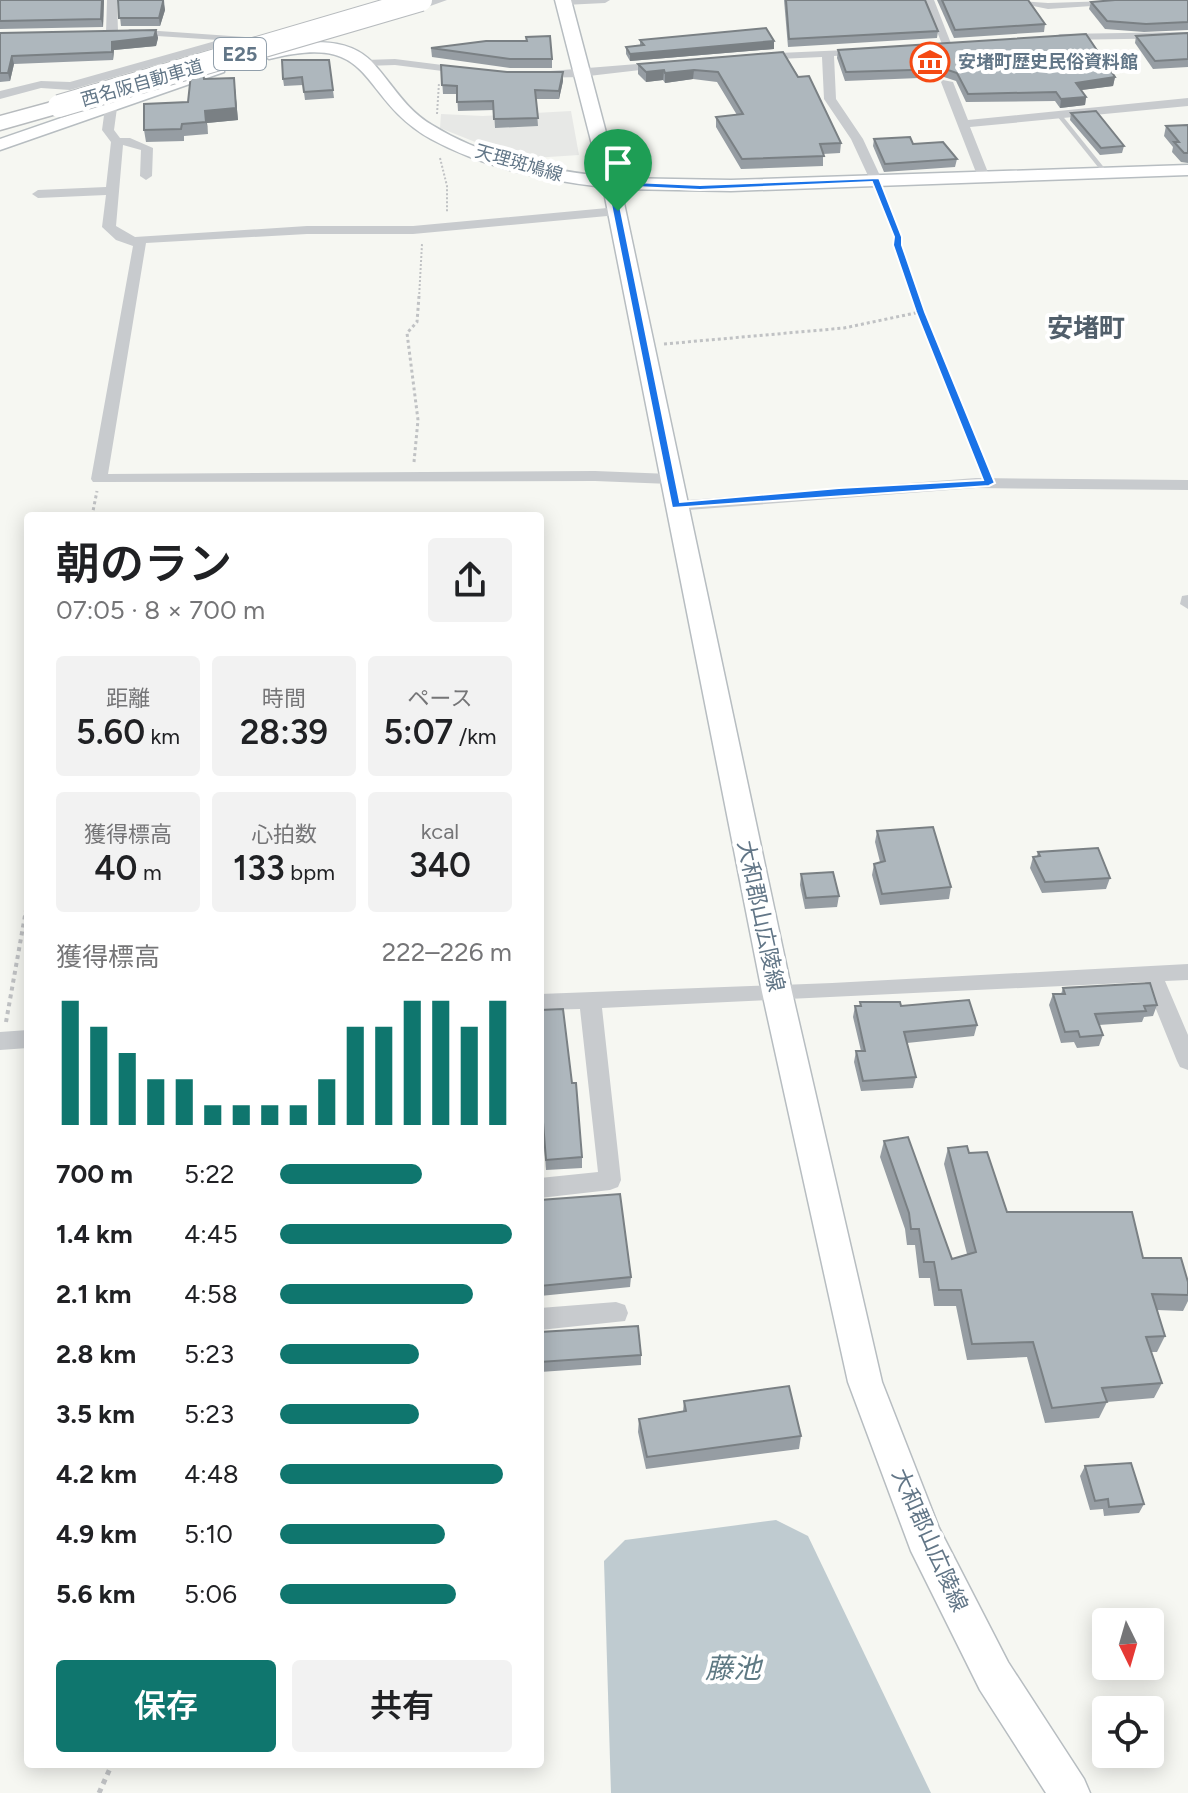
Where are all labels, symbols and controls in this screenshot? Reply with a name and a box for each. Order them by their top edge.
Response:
road number: E25 [214,38,266,70]
museum icon: 安堵町歴史民俗資料館 [909,41,951,83]
place label: 安堵町歴史民俗資料館 [958,51,1138,73]
street label: 西名阪自動車道 [78,55,206,111]
pin [584,129,652,211]
street label: 天理斑鳩線 [473,140,565,186]
icon: arrive [596,141,640,185]
district label: 安堵町 [1047,312,1125,344]
text: 朝のラン [56,537,232,590]
button: share [428,538,512,622]
text: 07:05 · 8 × 700 m [56,594,265,626]
text: 距離 [106,685,150,712]
text: 時間 [262,685,306,712]
text: ペース [408,685,472,712]
text: 5.60 [76,712,145,753]
text: 28:39 [240,712,328,753]
text: 5:07 [383,712,453,753]
text: km [145,723,180,750]
text: /km [453,723,497,750]
text: kcal [421,818,459,845]
text: 獲得標高 [84,821,172,848]
text: 心拍数 [251,821,317,848]
street label: 大和郡山広陵線 [732,838,790,994]
text: 340 [409,845,471,886]
text: 40 [94,848,138,889]
text: 133 [233,848,285,889]
text: m [138,859,162,886]
text: bpm [285,859,335,886]
text: 222–226 m [382,936,512,968]
text: 獲得標高 [56,941,160,973]
text: 700 m [56,1158,133,1190]
text: 5:22 [184,1158,235,1190]
text: 1.4 km [56,1218,133,1250]
text: 4:45 [184,1218,238,1250]
text: 2.1 km [56,1278,131,1310]
text: 4:58 [184,1278,238,1310]
text: 2.8 km [56,1338,136,1370]
text: 5:23 [184,1338,234,1370]
text: 3.5 km [56,1398,135,1430]
text: 5:23 [184,1398,234,1430]
text: 4.2 km [56,1458,137,1490]
text: 4:48 [184,1458,239,1490]
street label: 大和郡山広陵線 [886,1464,974,1616]
text: 4.9 km [56,1518,137,1550]
text: 5:10 [184,1518,233,1550]
text: 5.6 km [56,1578,135,1610]
text: 5:06 [184,1578,237,1610]
north arrow [1092,1608,1164,1680]
map controls [1092,1608,1164,1768]
water label: 藤池 [705,1651,764,1685]
button: 保存 [56,1660,276,1752]
button: 共有 [292,1660,512,1752]
button: locate [1092,1696,1164,1768]

